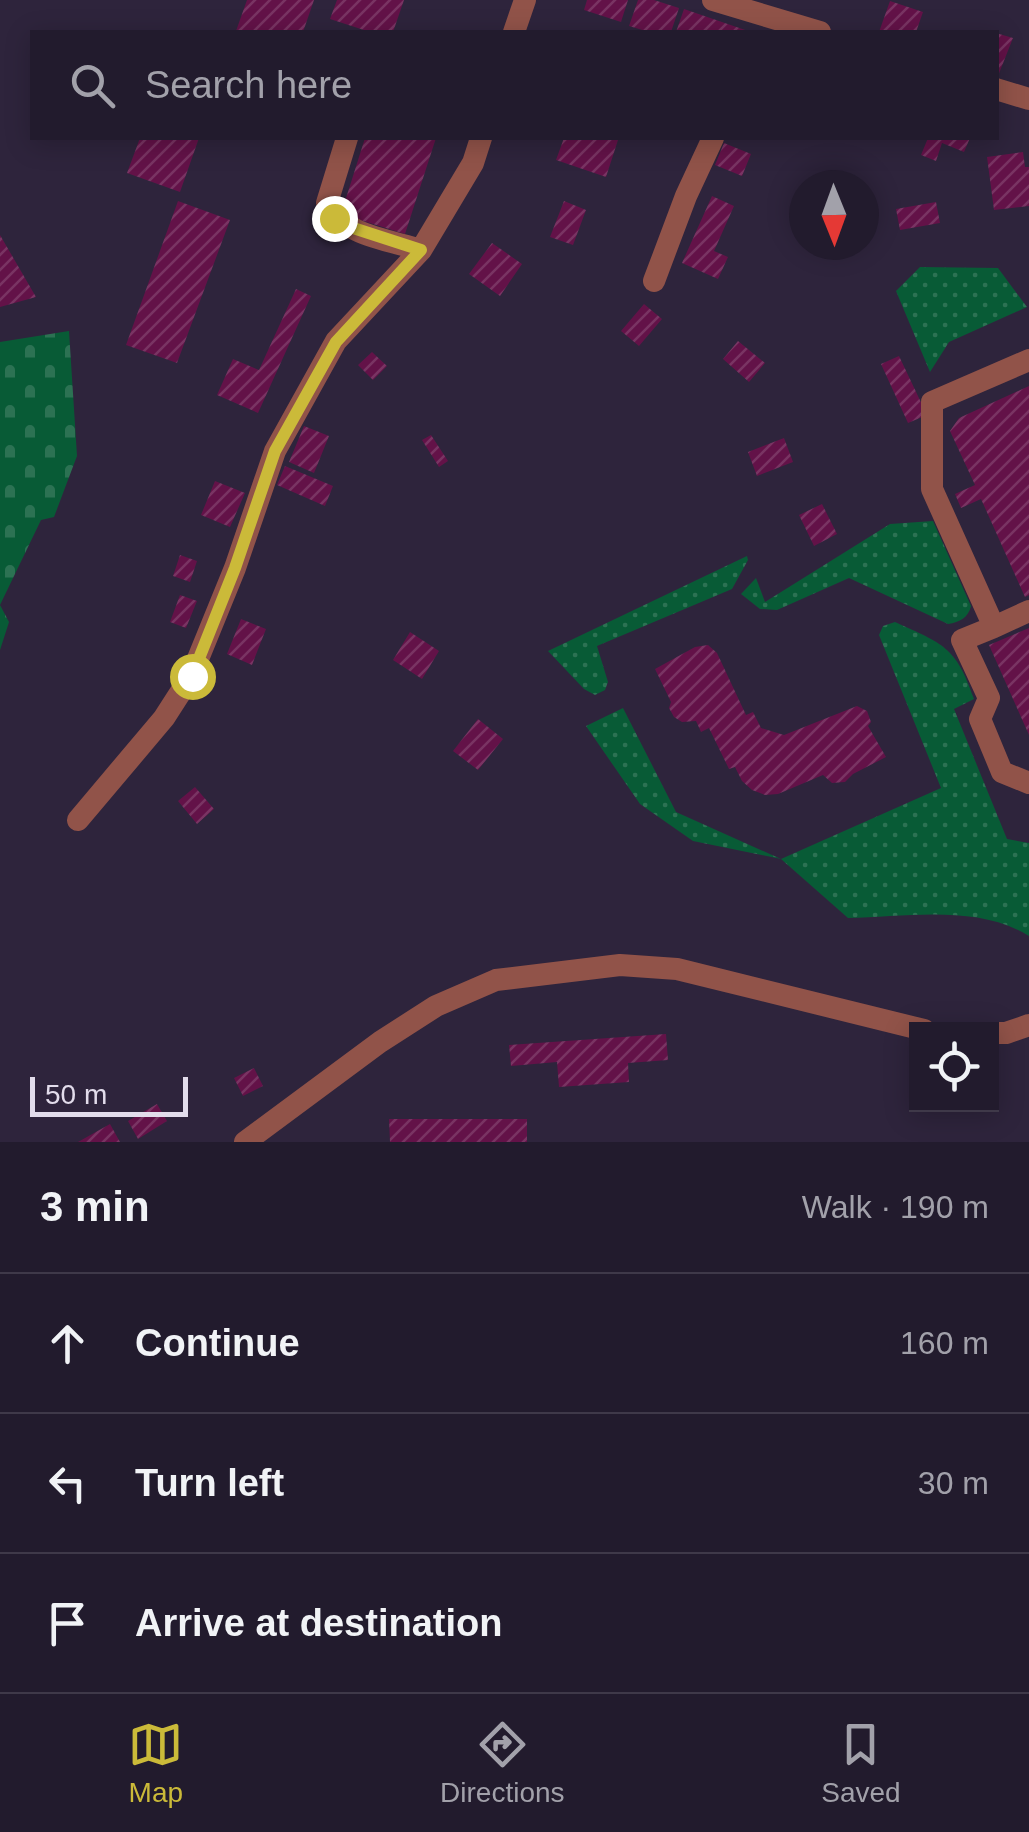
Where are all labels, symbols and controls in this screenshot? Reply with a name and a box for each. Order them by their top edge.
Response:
search box [30,30,999,140]
icon: search [65,58,120,113]
text: Search here [145,64,352,106]
north arrow [789,170,879,260]
route end [312,196,358,242]
route start [170,654,216,700]
map controls [909,1022,999,1112]
button: locate [909,1022,999,1112]
scale bar [30,1072,188,1116]
text: 50 m [45,1079,107,1110]
text: 3 min [40,1183,150,1230]
text: Walk · 190 m [802,1189,989,1225]
icon: ahead [40,1316,95,1371]
text: Continue [135,1322,300,1364]
text: 160 m [900,1325,989,1361]
icon: left [40,1456,95,1511]
text: Turn left [135,1462,284,1504]
text: 30 m [918,1465,989,1501]
icon: arrive [40,1596,95,1651]
text: Arrive at destination [135,1602,502,1644]
tab: Map [128,1717,183,1809]
tab: Directions [440,1717,565,1809]
tab: Saved [821,1717,901,1809]

